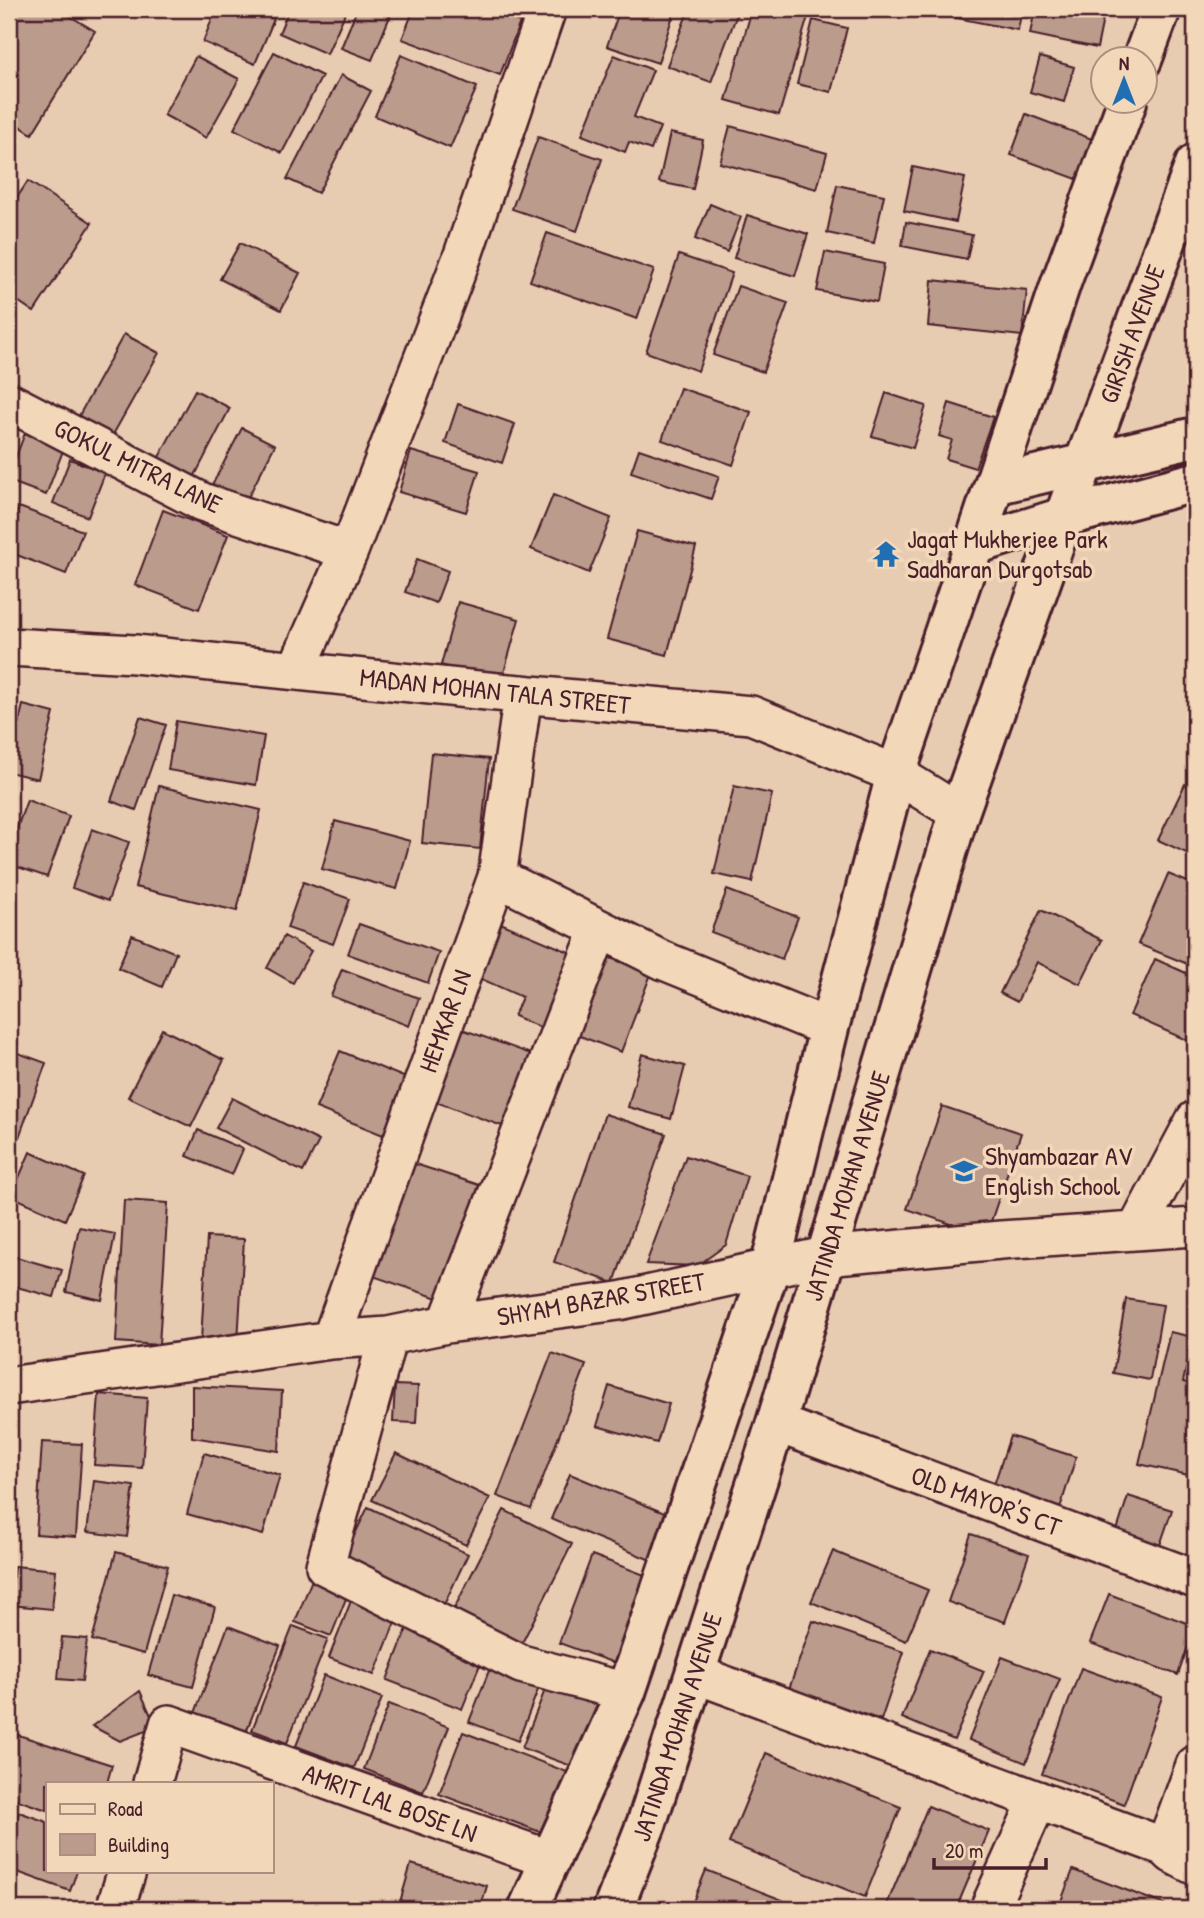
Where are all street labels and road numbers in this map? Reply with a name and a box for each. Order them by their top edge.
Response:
street label: GIRISH AVENUE [1090,259,1173,408]
street label: GOKUL MITRA LANE [49,410,228,521]
street label: MADAN MOHAN TALA STREET [358,659,633,722]
street label: HEMKAR LN [410,965,479,1077]
street label: JATINDA MOHAN AVENUE [795,1066,898,1305]
street label: SHYAM BAZAR STREET [494,1263,708,1334]
street label: OLD MAYOR'S CT [906,1457,1067,1544]
street label: JATINDA MOHAN AVENUE [623,1608,730,1846]
street label: AMRIT LAL BOSE LN [298,1755,482,1850]

